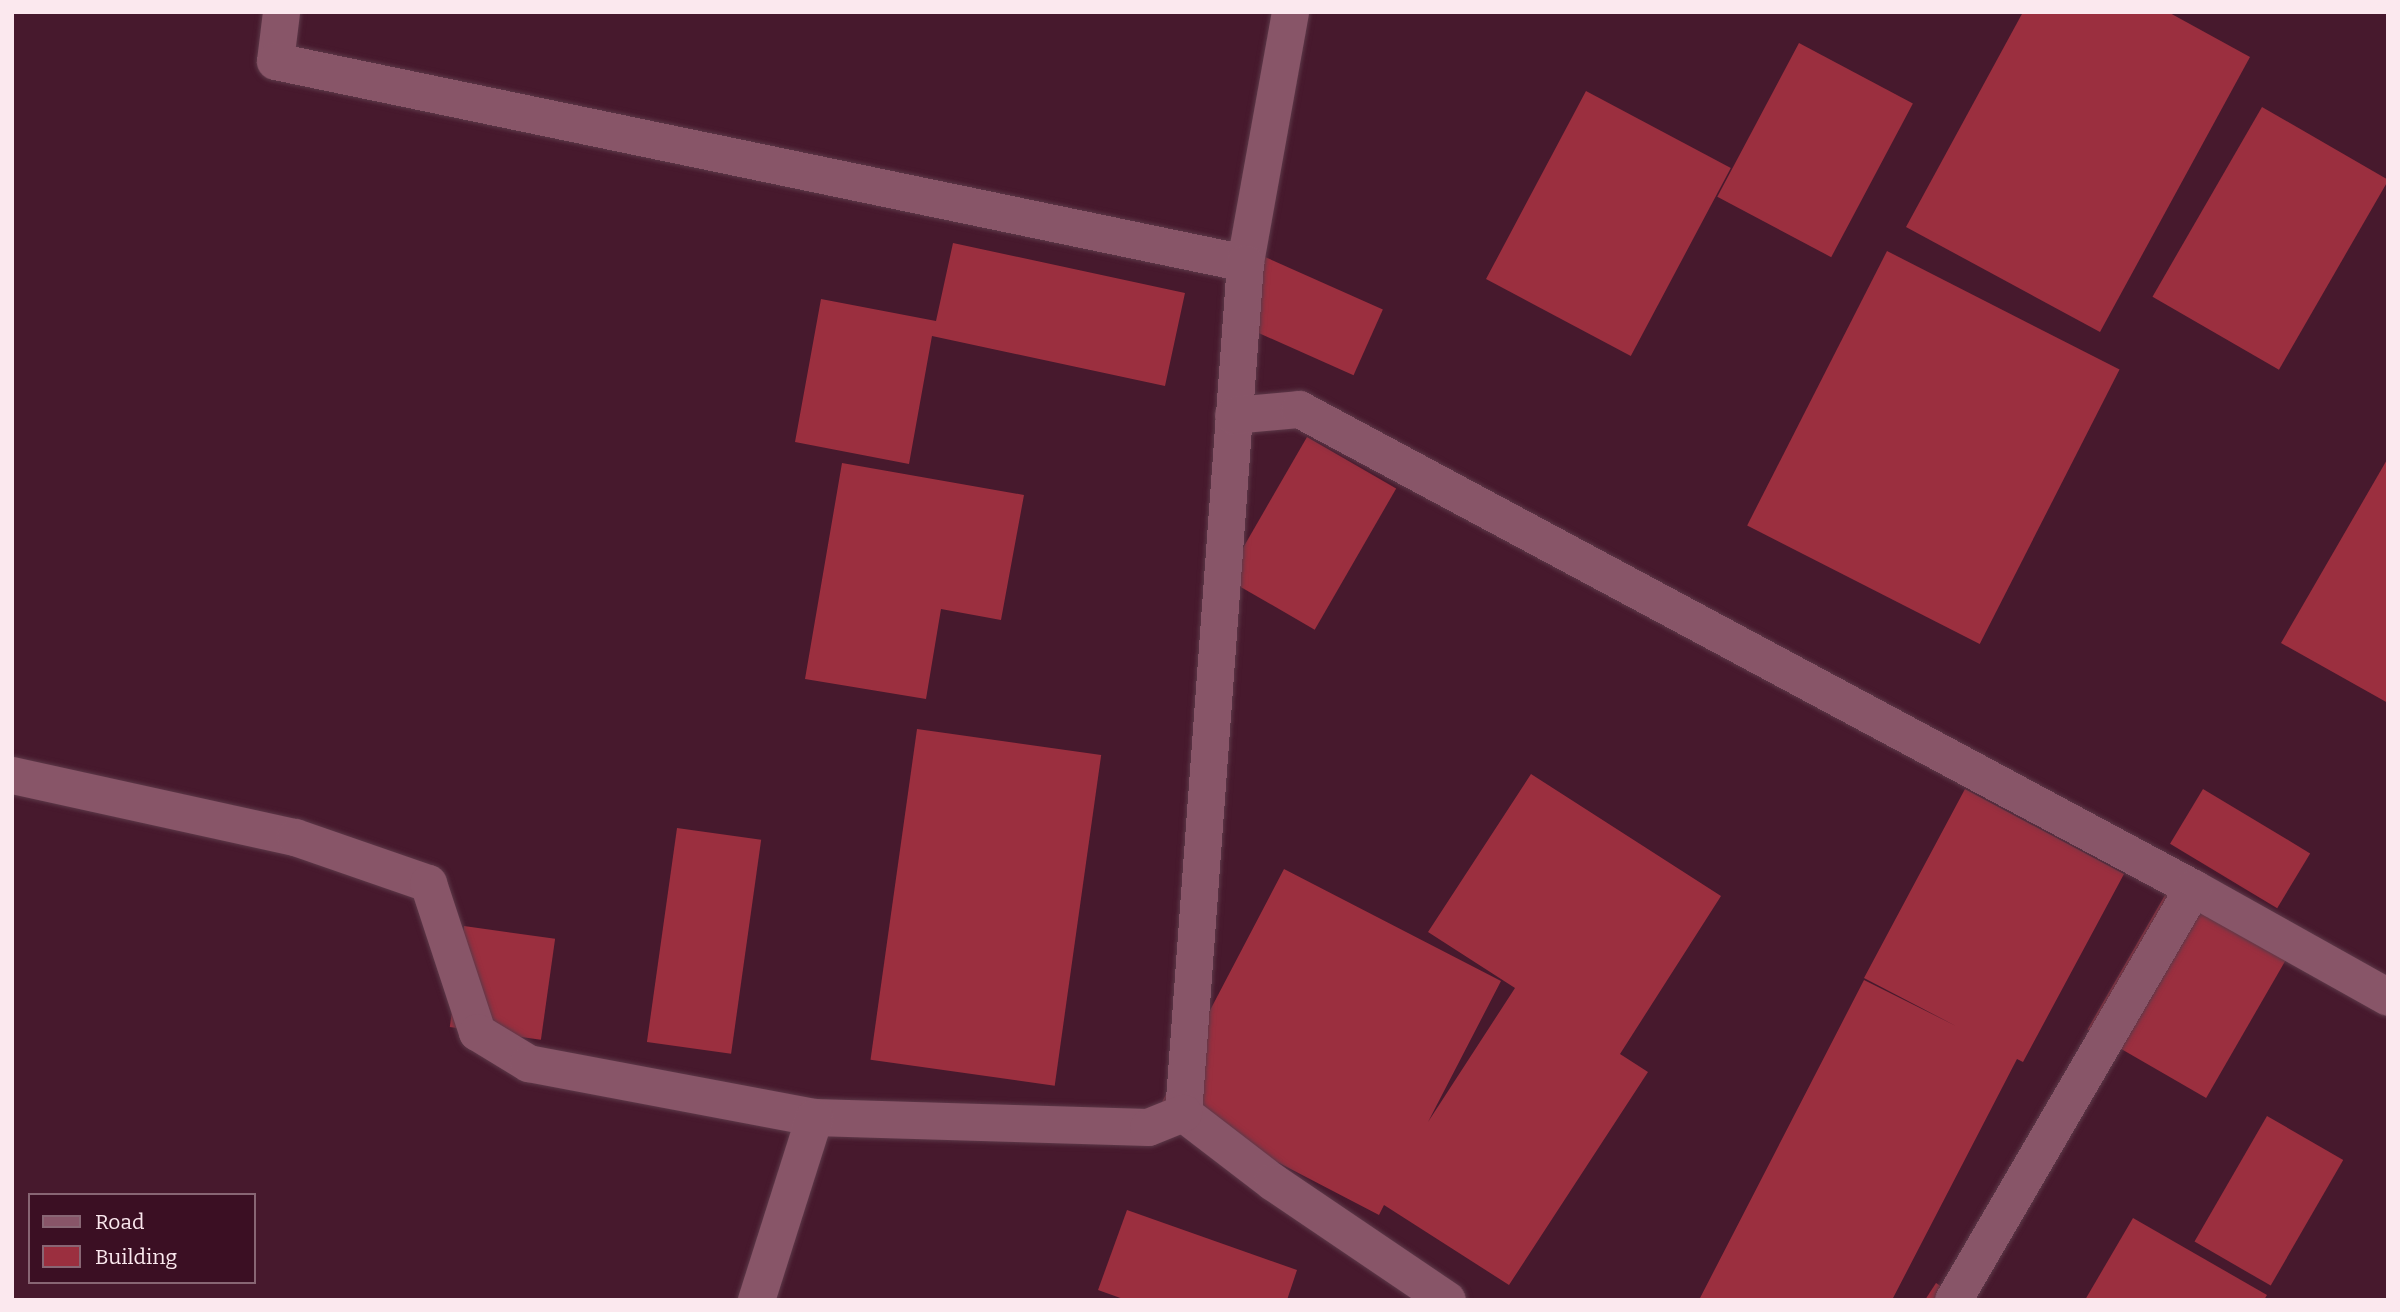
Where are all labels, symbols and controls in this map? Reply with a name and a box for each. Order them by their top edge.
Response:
legend [28,1193,256,1284]
text: Road [95,1209,144,1235]
text: Building [95,1244,177,1270]

